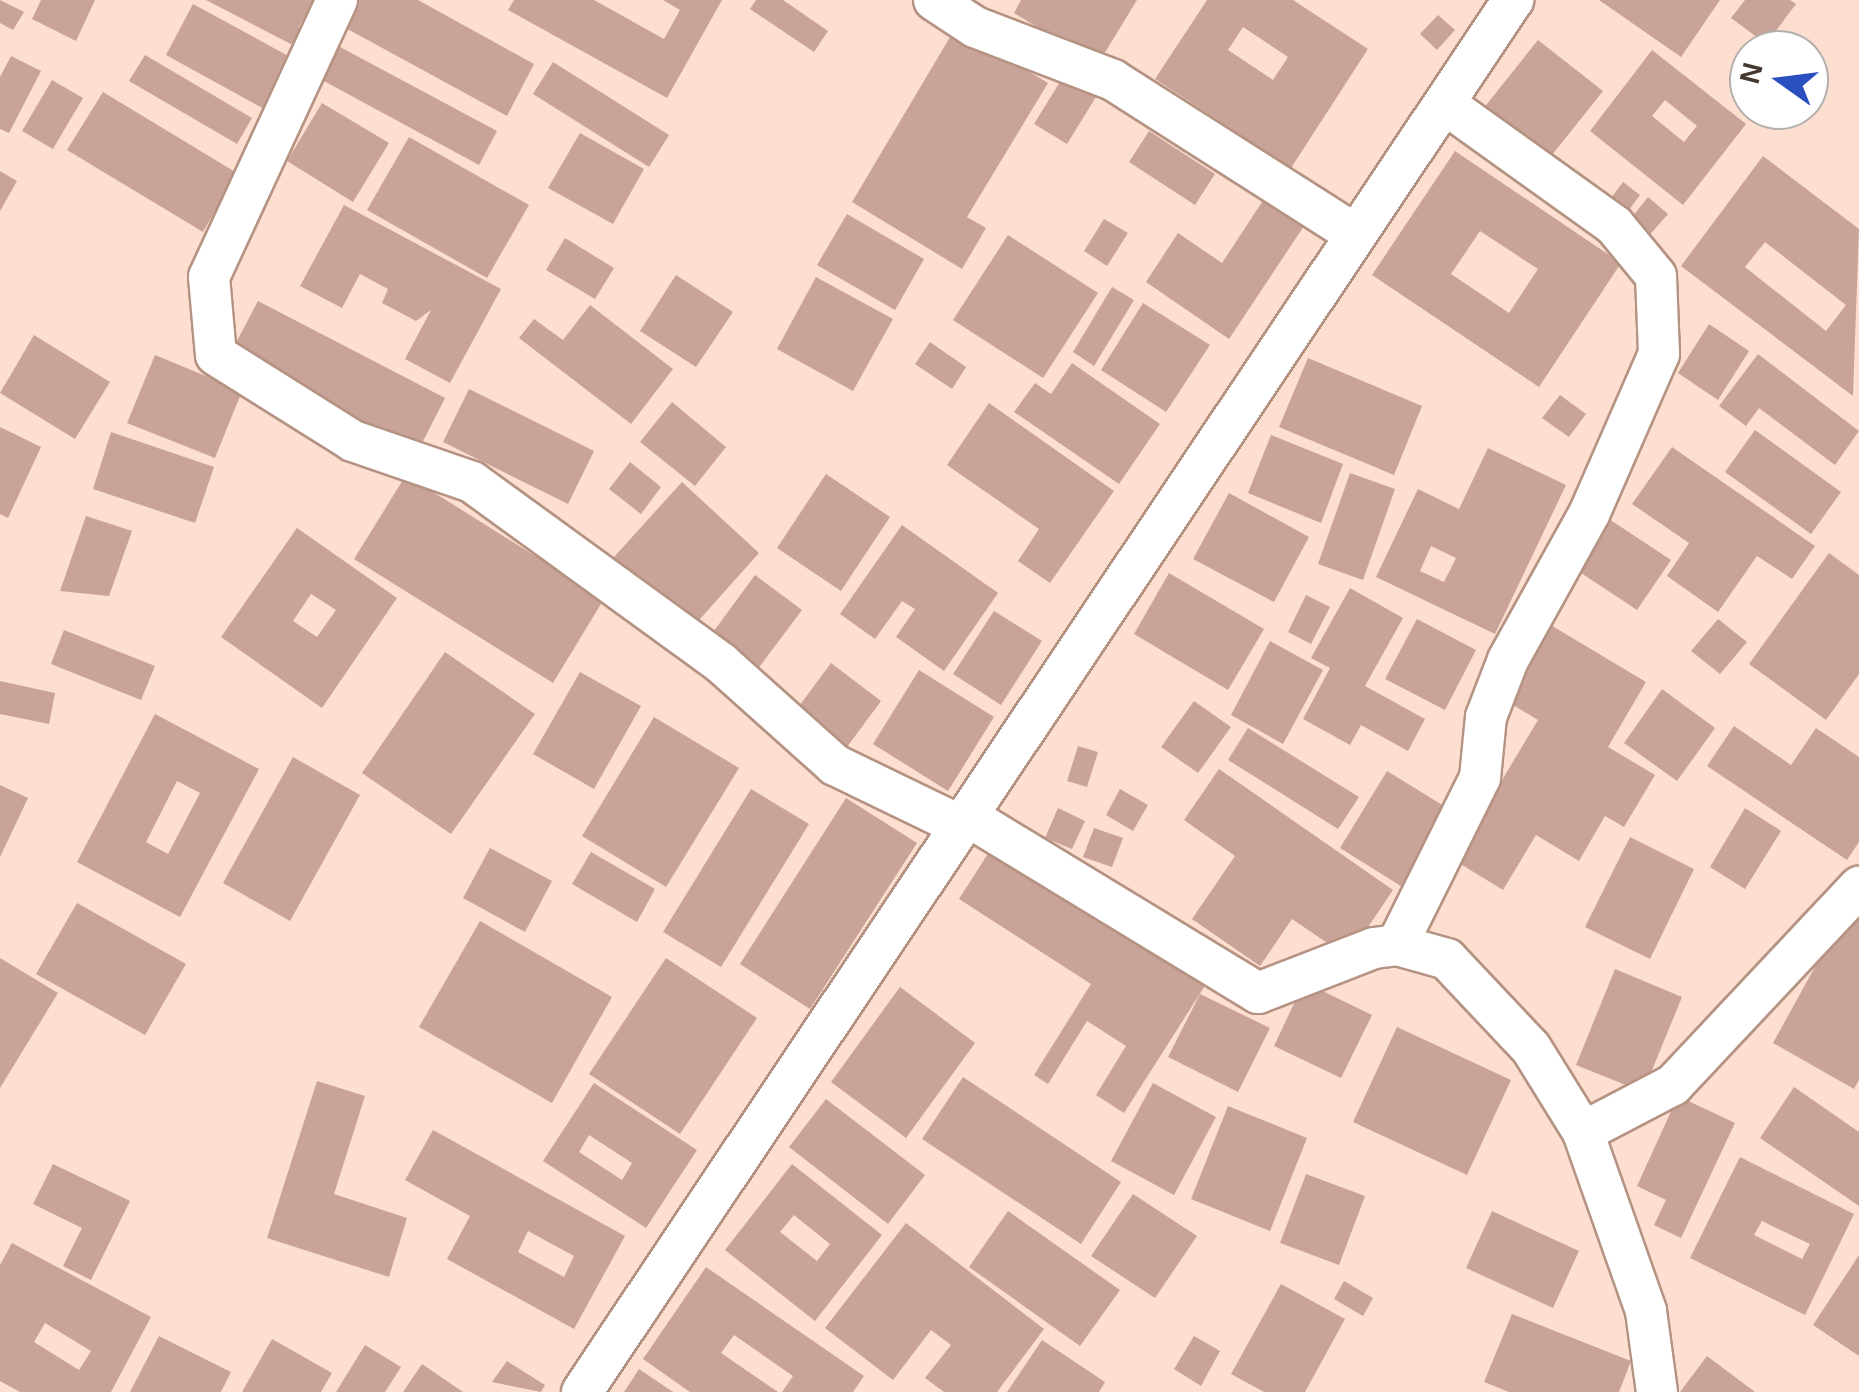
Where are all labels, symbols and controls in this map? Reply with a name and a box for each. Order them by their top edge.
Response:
north arrow [1729,30,1829,130]
text: N [1734,60,1769,87]

